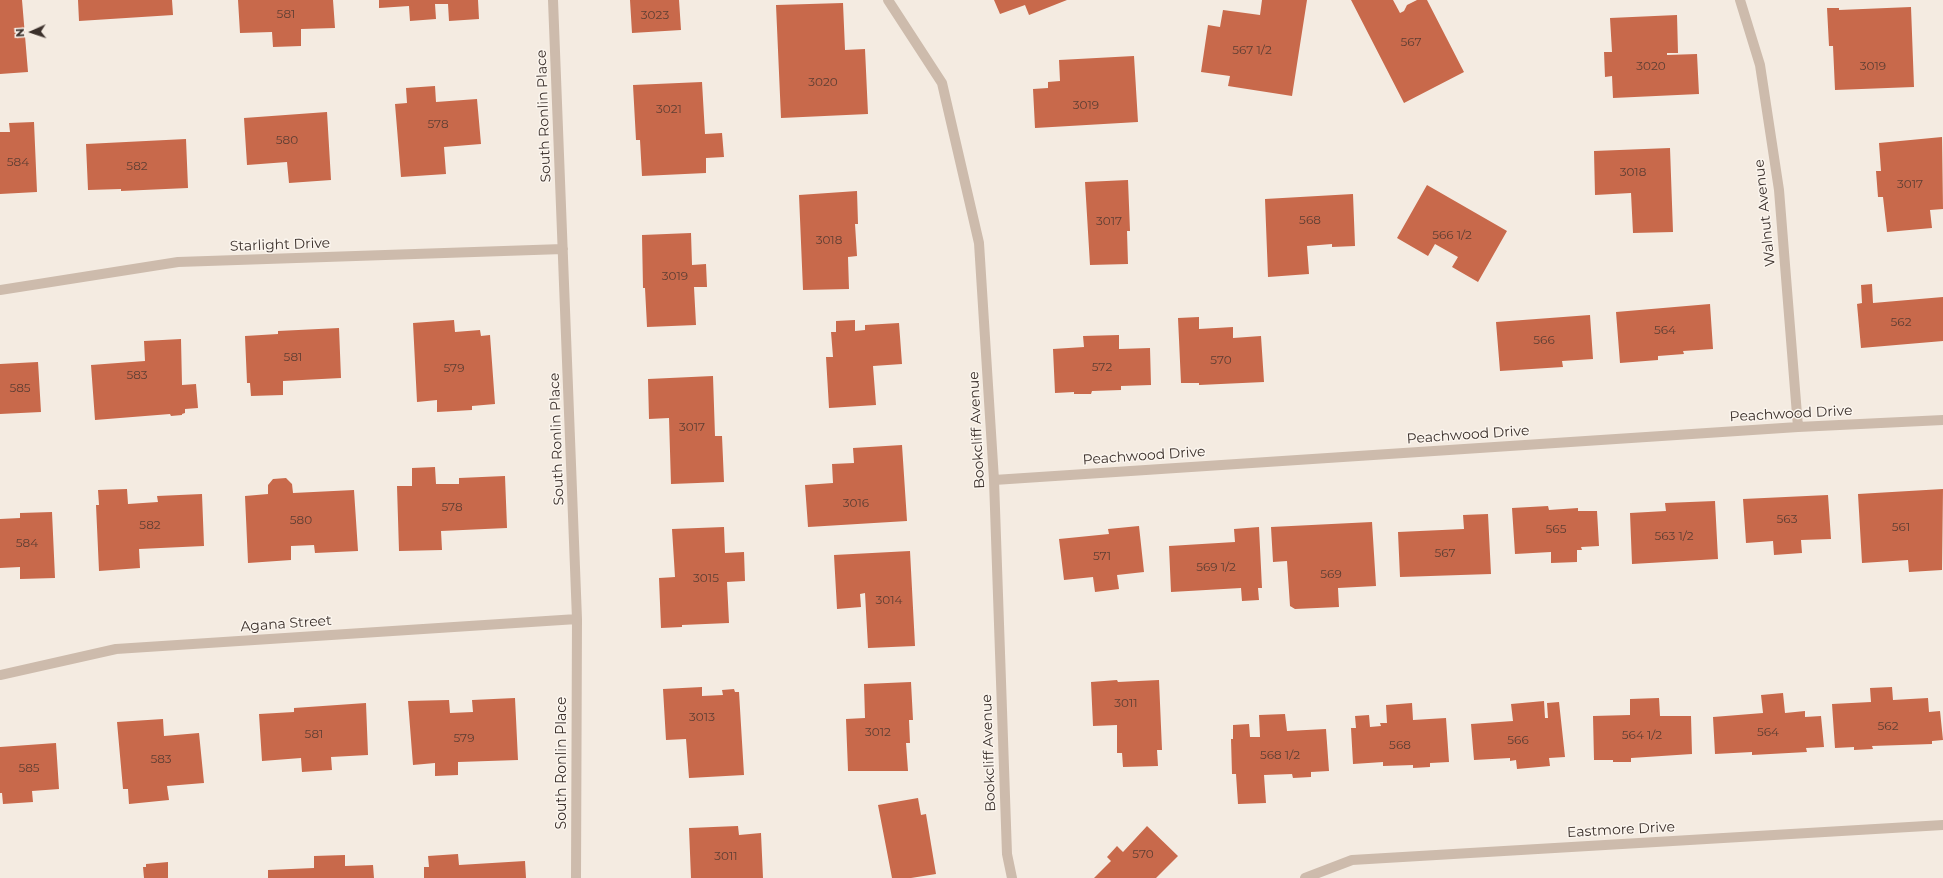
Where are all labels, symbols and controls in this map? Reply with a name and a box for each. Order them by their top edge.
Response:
house number: 581 [277,7,295,21]
house number: 3023 [641,8,669,22]
north arrow [12,12,52,52]
text: N [13,28,27,37]
house number: 567 [1400,35,1422,49]
house number: 567 1/2 [1232,43,1272,57]
street label: South Ronlin Place [533,49,555,183]
house number: 3020 [1636,59,1666,73]
house number: 3019 [1860,59,1886,73]
house number: 3020 [808,75,838,89]
house number: 3019 [1073,98,1099,112]
house number: 3021 [656,102,682,116]
house number: 578 [427,117,449,131]
house number: 580 [276,133,298,147]
house number: 584 [7,155,29,169]
street label: Walnut Avenue [1751,158,1779,268]
house number: 582 [126,159,148,173]
house number: 3018 [1620,165,1646,179]
house number: 3017 [1897,177,1923,191]
house number: 568 [1299,213,1321,227]
house number: 3017 [1096,214,1122,228]
house number: 566 1/2 [1432,228,1472,242]
house number: 3018 [816,233,842,247]
street label: Starlight Drive [230,235,330,255]
house number: 3019 [662,269,688,283]
house number: 562 [1891,315,1911,329]
house number: 564 [1654,323,1676,337]
house number: 566 [1533,333,1555,347]
house number: 581 [284,350,302,364]
house number: 570 [1210,353,1232,367]
house number: 572 [1092,360,1112,374]
house number: 579 [443,361,465,375]
house number: 583 [126,368,148,382]
street label: Bookcliff Avenue [966,371,988,489]
street label: South Ronlin Place [546,372,568,506]
house number: 585 [9,381,31,395]
street label: Peachwood Drive [1729,402,1853,426]
house number: 3017 [679,420,705,434]
street label: Peachwood Drive [1406,422,1530,448]
street label: Peachwood Drive [1082,443,1206,469]
house number: 3016 [843,496,869,510]
house number: 578 [441,500,463,514]
house number: 563 [1777,512,1797,526]
house number: 580 [290,513,312,527]
house number: 582 [139,518,161,532]
house number: 561 [1892,520,1910,534]
house number: 565 [1546,522,1566,536]
house number: 563 1/2 [1654,529,1694,543]
house number: 584 [16,536,38,550]
house number: 567 [1434,546,1456,560]
house number: 571 [1093,549,1111,563]
house number: 569 1/2 [1196,560,1236,574]
house number: 569 [1320,567,1342,581]
house number: 3015 [693,571,719,585]
house number: 3014 [876,593,902,607]
street label: Agana Street [240,612,332,636]
street label: Bookcliff Avenue [979,694,999,812]
house number: 3011 [1114,696,1138,710]
street label: South Ronlin Place [554,697,570,829]
house number: 3013 [689,710,715,724]
house number: 562 [1878,719,1898,733]
house number: 3012 [865,725,891,739]
house number: 564 [1757,725,1779,739]
house number: 581 [305,727,323,741]
house number: 564 1/2 [1622,728,1662,742]
house number: 579 [453,731,475,745]
house number: 566 [1507,733,1529,747]
house number: 568 [1389,738,1411,752]
house number: 568 1/2 [1260,748,1300,762]
house number: 583 [150,752,172,766]
house number: 585 [18,761,40,775]
street label: Eastmore Drive [1567,819,1675,841]
house number: 570 [1132,847,1154,861]
house number: 3011 [714,849,738,863]

